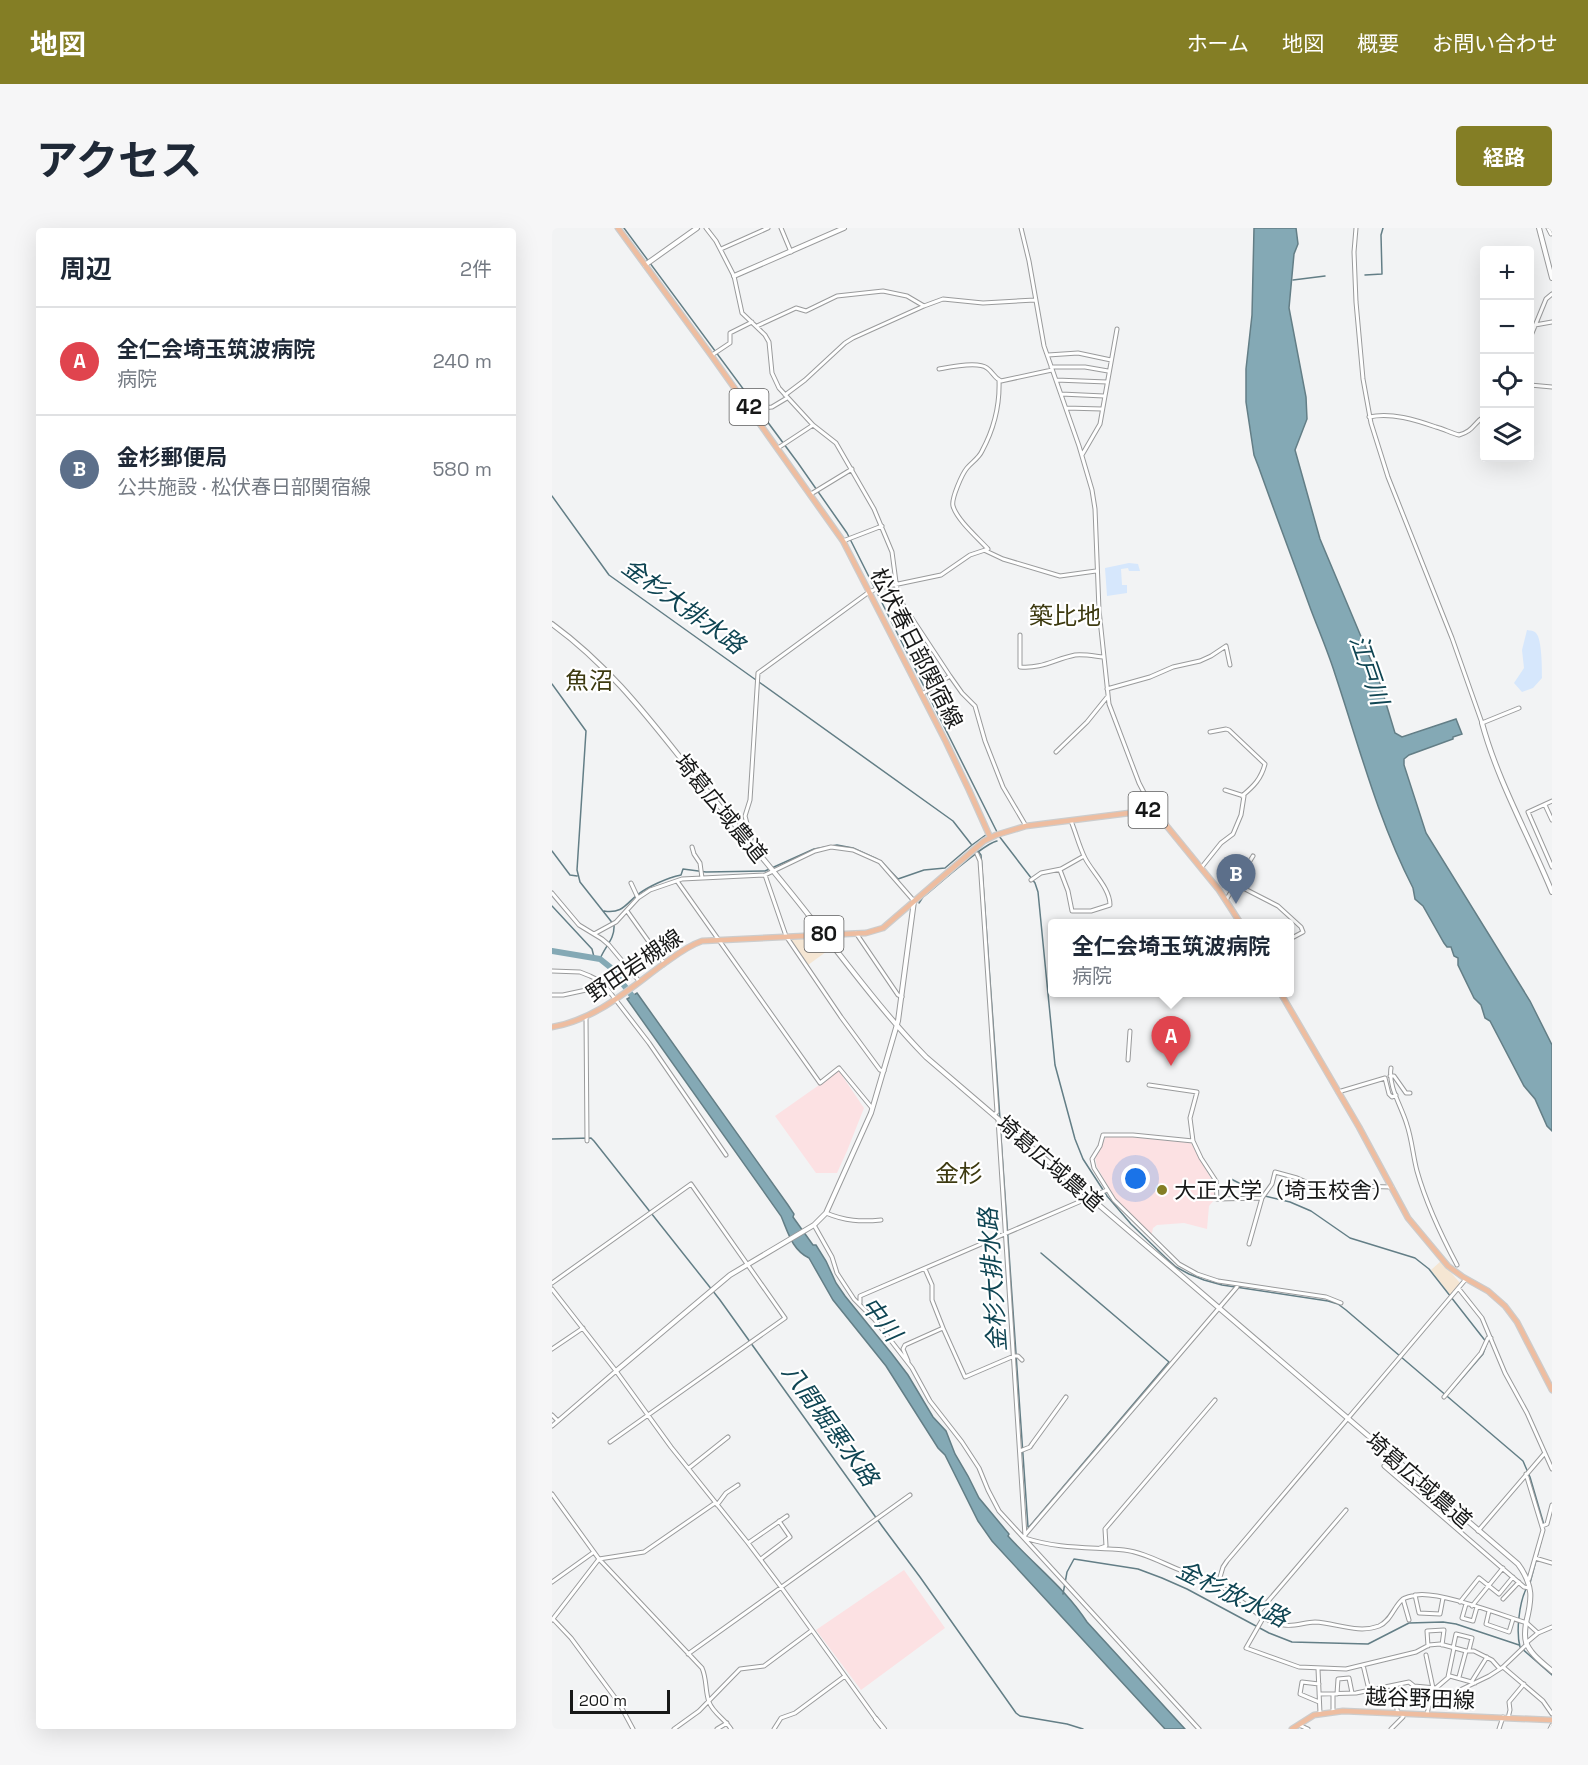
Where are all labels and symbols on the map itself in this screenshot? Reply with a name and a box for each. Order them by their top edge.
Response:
road number: 42 [730,389,768,425]
water label: 金杉大排水路 [616,551,752,662]
street label: 松伏春日部関宿線 [865,563,969,733]
district label: 築比地 [1029,600,1101,631]
water label: 江戸川 [1343,631,1397,712]
district label: 魚沼 [565,665,613,696]
street label: 埼葛広域農道 [669,748,773,868]
road number: 42 [1128,792,1168,828]
pin: B [1216,854,1256,904]
road number: 80 [804,916,844,952]
street label: 野田岩槻線 [581,923,687,1007]
pin: A [1152,1016,1190,1066]
street label: 埼葛広域農道 [991,1109,1109,1217]
district label: 金杉 [935,1158,983,1189]
your location [1121,1164,1150,1193]
place label: 大正大学（埼玉校舎） [1174,1176,1394,1204]
marker: 大正大学（埼玉校舎） [1155,1183,1169,1197]
water label: 金杉大排水路 [972,1205,1013,1353]
water label: 中川 [854,1290,910,1350]
water label: 八間堀悪水路 [776,1357,886,1494]
street label: 埼葛広域農道 [1360,1426,1478,1534]
water label: 金杉放水路 [1171,1553,1295,1635]
street label: 越谷野田線 [1365,1682,1475,1714]
scale bar [570,1687,670,1714]

